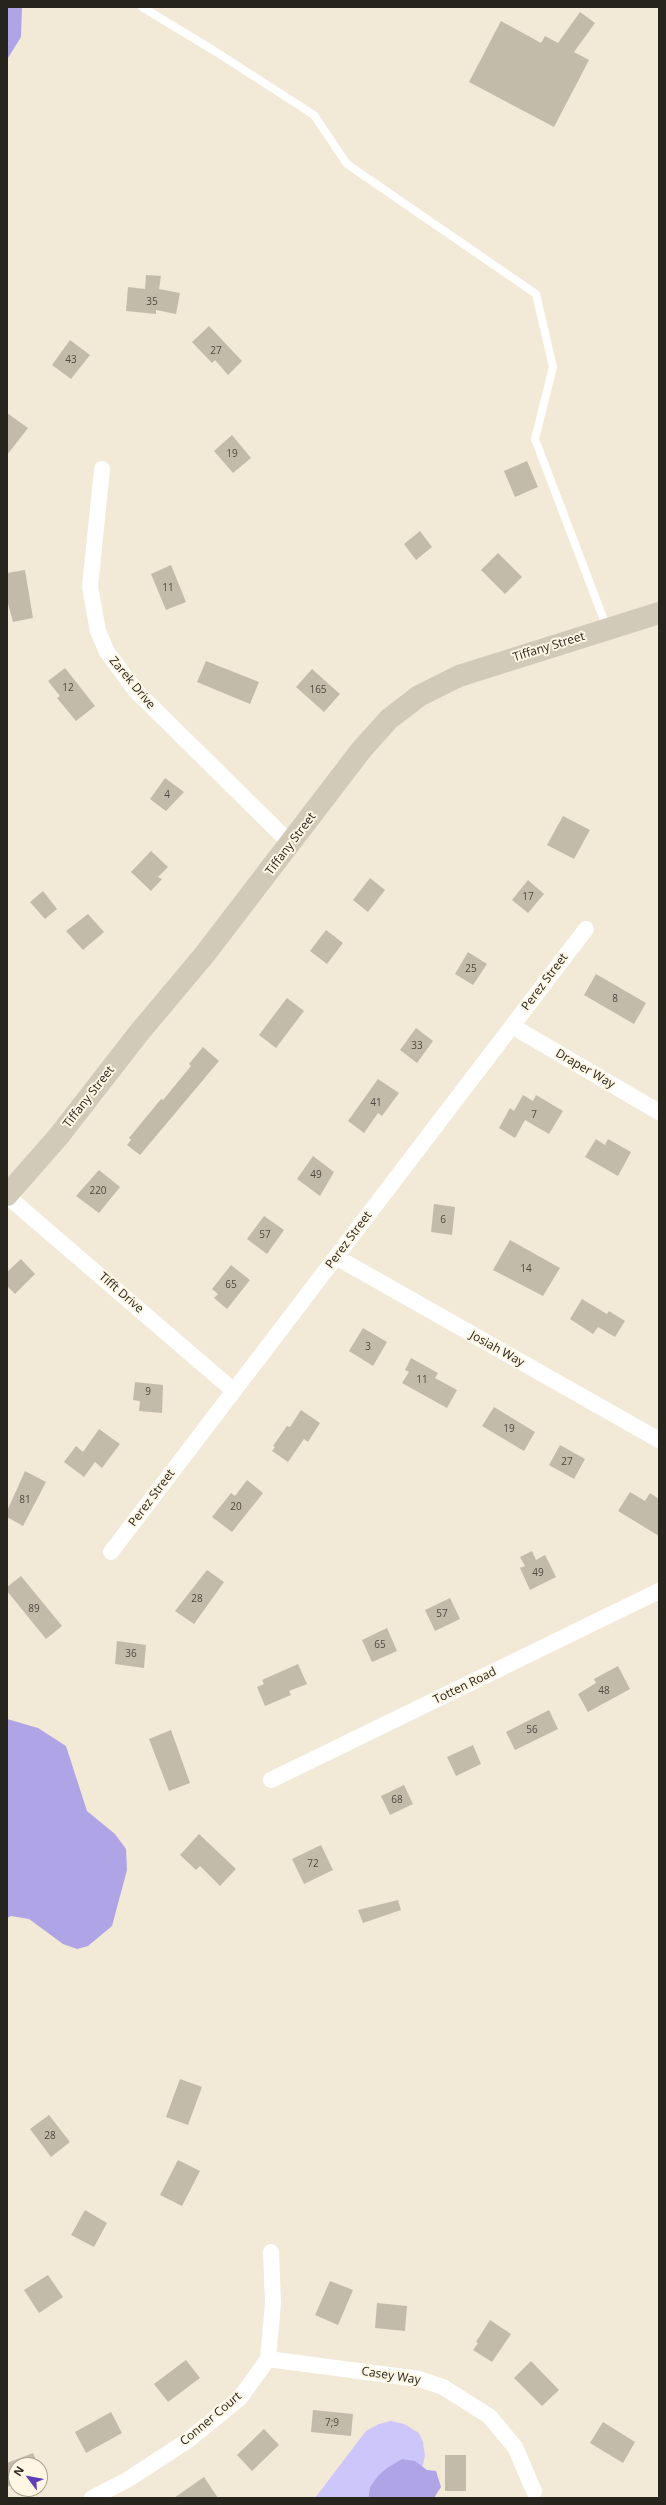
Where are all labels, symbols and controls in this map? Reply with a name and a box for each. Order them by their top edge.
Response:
house number: 35 [146,296,158,308]
house number: 27 [210,345,222,357]
house number: 43 [65,354,77,366]
house number: 19 [226,448,238,460]
house number: 11 [162,582,174,594]
street label: Tiffany Street [511,629,587,665]
street label: Zarek Drive [106,654,158,712]
house number: 12 [62,682,74,694]
house number: 165 [309,684,327,696]
house number: 4 [164,789,170,801]
street label: Tiffany Street [263,810,319,878]
house number: 17 [522,891,534,903]
street label: Perez Street [519,951,571,1013]
house number: 25 [465,963,477,975]
house number: 8 [612,993,618,1005]
house number: 33 [411,1040,423,1052]
street label: Draper Way [553,1046,617,1092]
street label: Tiffany Street [60,1063,118,1131]
house number: 41 [370,1097,382,1109]
house number: 7 [531,1109,537,1121]
house number: 49 [310,1169,322,1181]
house number: 220 [89,1185,107,1197]
street label: Perez Street [323,1209,375,1271]
house number: 6 [440,1214,446,1226]
house number: 57 [259,1229,271,1241]
house number: 14 [520,1263,532,1275]
street label: Tifft Drive [96,1270,146,1316]
house number: 65 [225,1279,237,1291]
street label: Josiah Way [467,1328,527,1370]
house number: 3 [365,1341,371,1353]
house number: 11 [416,1374,428,1386]
house number: 9 [145,1386,151,1398]
house number: 19 [503,1423,515,1435]
house number: 27 [561,1456,573,1468]
street label: Perez Street [126,1467,178,1529]
house number: 81 [19,1494,31,1506]
house number: 20 [230,1501,242,1513]
house number: 49 [532,1567,544,1579]
house number: 28 [191,1593,203,1605]
house number: 89 [28,1603,40,1615]
house number: 57 [436,1608,448,1620]
house number: 65 [374,1639,386,1651]
house number: 36 [125,1648,137,1660]
street label: Totten Road [431,1665,499,1707]
house number: 48 [598,1685,610,1697]
house number: 56 [526,1724,538,1736]
house number: 68 [391,1794,403,1806]
house number: 72 [307,1858,319,1870]
house number: 28 [44,2130,56,2142]
street label: Casey Way [360,2364,422,2388]
street label: Conner Court [177,2389,245,2449]
house number: 7;9 [325,2417,339,2429]
north arrow [8,2457,48,2497]
text: N [10,2463,27,2479]

